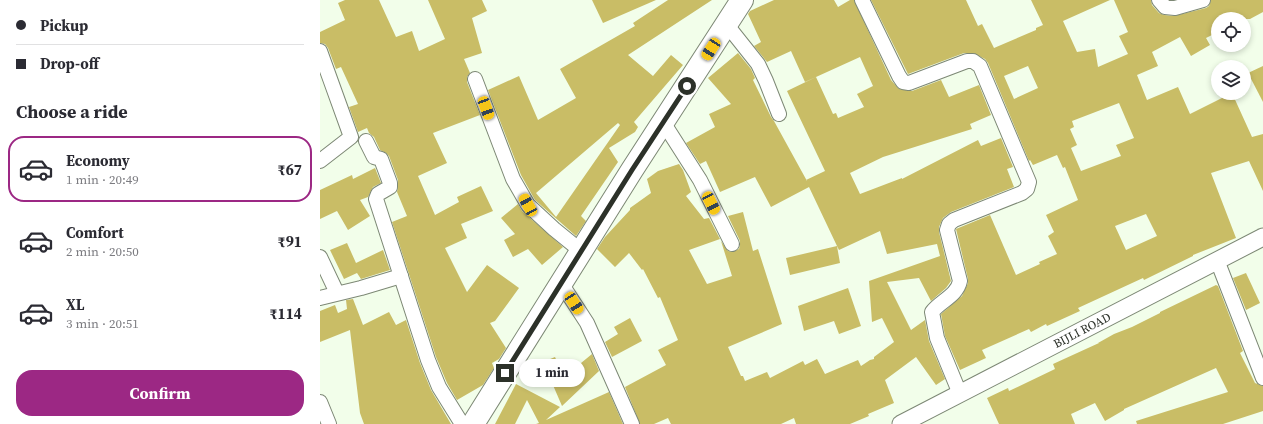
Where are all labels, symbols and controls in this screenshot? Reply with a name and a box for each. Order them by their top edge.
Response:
map controls [1211,12,1251,100]
button: locate [1211,12,1251,52]
text: Pickup [40,15,88,36]
car [699,36,723,62]
text: Drop-off [40,53,99,74]
button: layers [1211,60,1251,100]
route start [678,77,696,95]
car [476,95,496,121]
text: Choose a ride [16,99,128,124]
text: Economy [66,150,130,171]
icon: car [18,151,54,187]
text: ₹67 [278,159,302,180]
text: 1 min · 20:49 [66,171,139,188]
car [700,190,722,216]
car [517,192,539,218]
text: Comfort [66,222,124,243]
icon: car [18,223,54,259]
text: ₹91 [278,231,302,252]
text: 2 min · 20:50 [66,243,139,260]
car [562,290,586,316]
text: XL [66,294,85,315]
icon: car [18,295,54,331]
text: ₹114 [269,303,302,324]
street label: BIJLI ROAD [1051,309,1114,352]
text: 3 min · 20:51 [66,315,139,332]
callout: 1 min [519,359,585,387]
route end [496,364,514,382]
text: 1 min [535,364,569,381]
button: Confirm [16,370,304,416]

